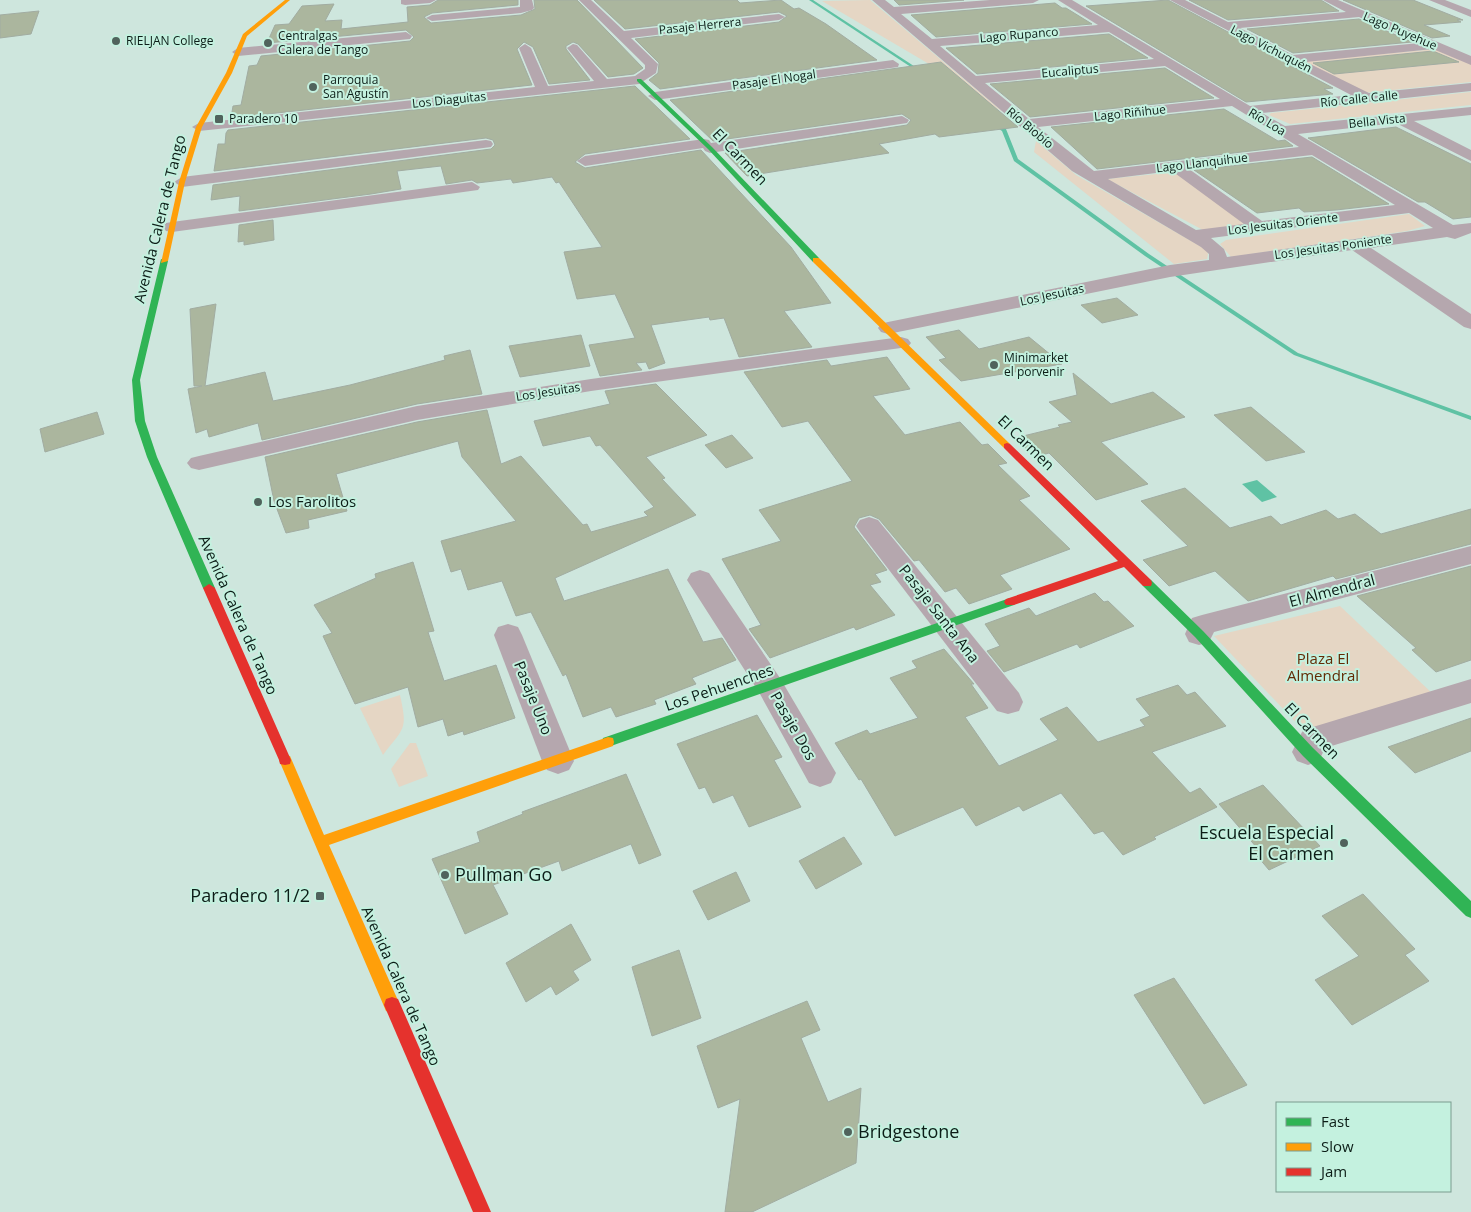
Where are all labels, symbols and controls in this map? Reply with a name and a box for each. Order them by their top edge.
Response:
street label: Lago Puyehue [1361,7,1440,54]
street label: Pasaje Herrera [658,13,742,38]
street label: Lago Vichuquén [1228,21,1315,76]
street label: Lago Rupanco [979,23,1059,46]
place label: Centralgas Calera de Tango [278,27,368,58]
place label: RIELJAN College [126,32,214,49]
marker: RIELJAN College [110,35,122,47]
marker: Centralgas Calera de Tango [262,37,274,49]
street label: Eucaliptus [1041,60,1099,81]
street label: Pasaje El Nogal [731,65,817,94]
place label: Parroquia San Agustín [323,71,389,102]
marker: Parroquia San Agustín [307,81,319,93]
street label: Río Calle Calle [1319,86,1399,111]
street label: Los Diaguitas [411,87,487,112]
street label: Lago Riñihue [1093,100,1167,125]
street label: Río Biobío [1003,103,1057,152]
street label: Río Loa [1245,104,1289,139]
street label: Bella Vista [1348,109,1406,132]
place label: Paradero 10 [229,110,298,127]
marker: Paradero 10 [213,113,225,125]
street label: El Carmen [709,124,773,189]
street label: Avenida Calera de Tango [128,133,190,305]
street label: Lago Llanquihue [1155,148,1249,177]
street label: Los Jesuitas Oriente [1227,208,1339,239]
street label: Los Jesuitas Poniente [1273,230,1393,263]
street label: Los Jesuitas [1018,279,1086,310]
place label: Minimarket el porvenir [1004,349,1068,380]
marker: Minimarket el porvenir [988,359,1000,371]
street label: Los Jesuitas [514,378,582,405]
street label: El Carmen [994,410,1059,474]
place label: Los Farolitos [268,491,356,511]
marker: Los Farolitos [252,496,264,508]
street label: Avenida Calera de Tango [195,532,283,698]
street label: Pasaje Santa Ana [895,560,984,667]
street label: El Almendral [1287,569,1377,611]
park label: Plaza El Almendral [1287,648,1359,685]
street label: Pasaje Uno [510,658,558,738]
street label: Los Pehuenches [662,659,776,715]
street label: Pasaje Dos [766,688,822,763]
street label: El Carmen [1281,698,1345,763]
place label: Escuela Especial El Carmen [1199,820,1334,865]
marker: Escuela Especial El Carmen [1338,837,1350,849]
place label: Pullman Go [455,862,552,886]
marker: Pullman Go [439,869,451,881]
place label: Paradero 11/2 [190,883,310,907]
marker: Paradero 11/2 [314,890,326,902]
street label: Avenida Calera de Tango [358,903,446,1069]
legend [1276,1102,1451,1192]
text: Fast [1321,1111,1350,1131]
place label: Bridgestone [858,1119,959,1143]
marker: Bridgestone [842,1126,854,1138]
text: Slow [1321,1136,1354,1156]
text: Jam [1319,1161,1347,1181]

